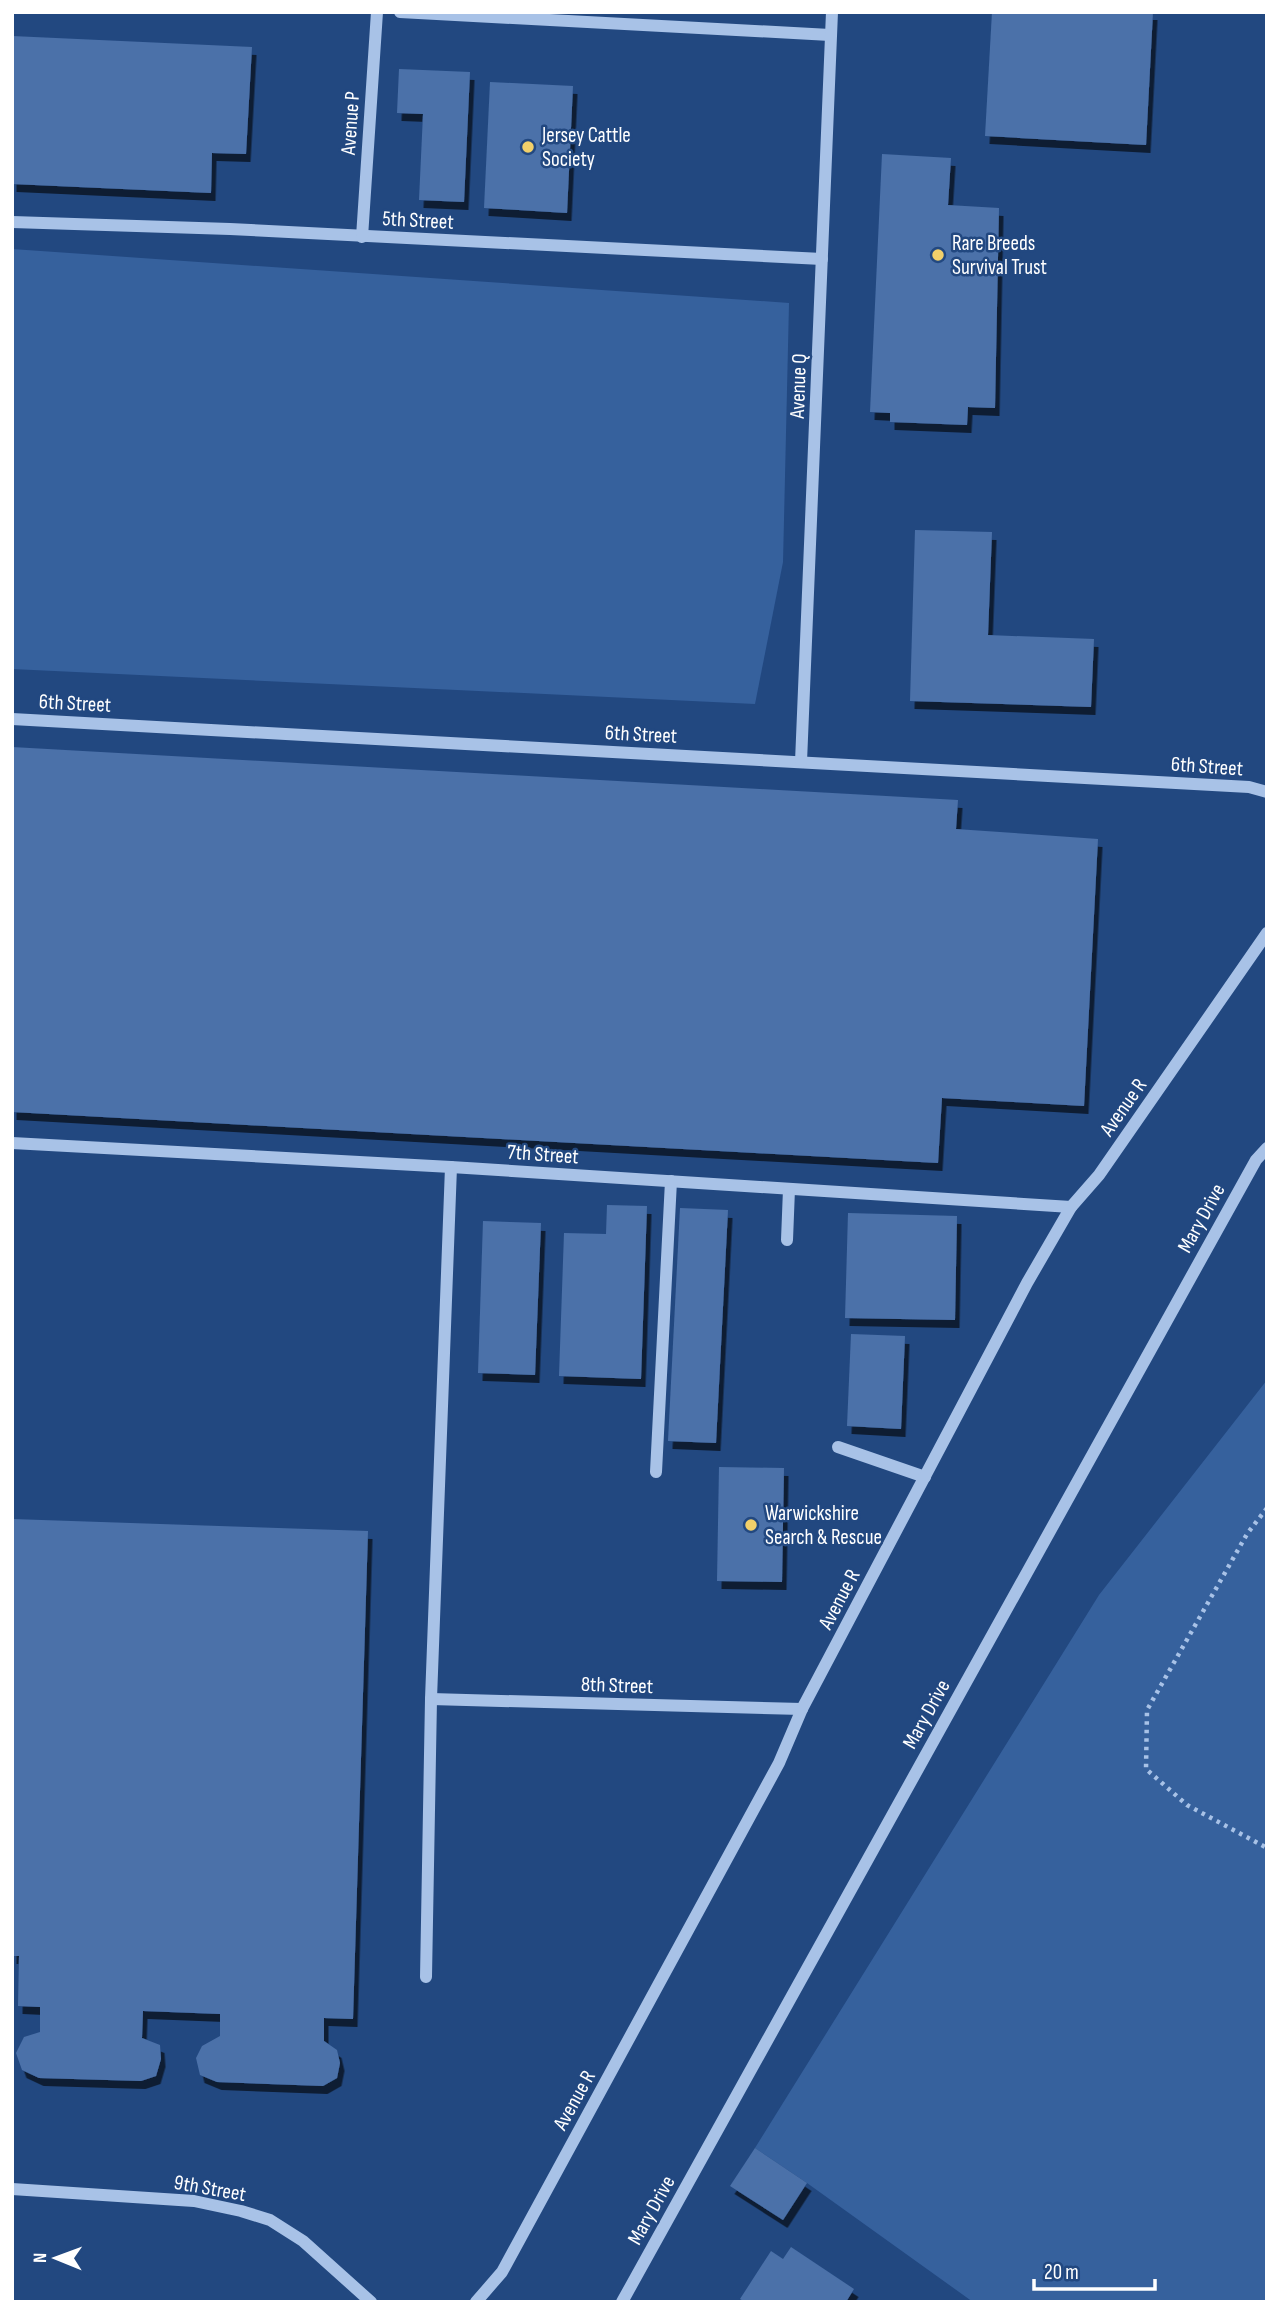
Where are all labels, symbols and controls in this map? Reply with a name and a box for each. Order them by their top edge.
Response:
street label: Avenue P [336,90,365,157]
place label: Jersey Cattle Society [541,123,631,172]
marker: Jersey Cattle Society [520,139,536,155]
street label: 5th Street [382,206,454,235]
place label: Rare Breeds Survival Trust [952,231,1047,280]
marker: Rare Breeds Survival Trust [930,247,946,263]
street label: Avenue Q [785,353,812,420]
street label: 6th Street [38,689,112,718]
street label: 6th Street [604,720,678,749]
street label: 6th Street [1170,752,1244,781]
street label: Avenue R [1094,1074,1152,1142]
street label: 7th Street [506,1140,580,1169]
street label: Mary Drive [1172,1179,1231,1257]
place label: Warwickshire Search & Rescue [765,1501,882,1550]
marker: Warwickshire Search & Rescue [743,1517,759,1533]
street label: Avenue R [813,1565,866,1634]
street label: 8th Street [580,1672,654,1699]
street label: Mary Drive [897,1675,956,1753]
street label: Avenue R [547,2066,601,2135]
street label: 9th Street [172,2170,248,2207]
street label: Mary Drive [622,2171,681,2249]
north arrow [21,2223,91,2293]
scale bar [1034,2248,1155,2292]
text: N [29,2252,52,2263]
text: 20 m [1044,2260,1079,2285]

